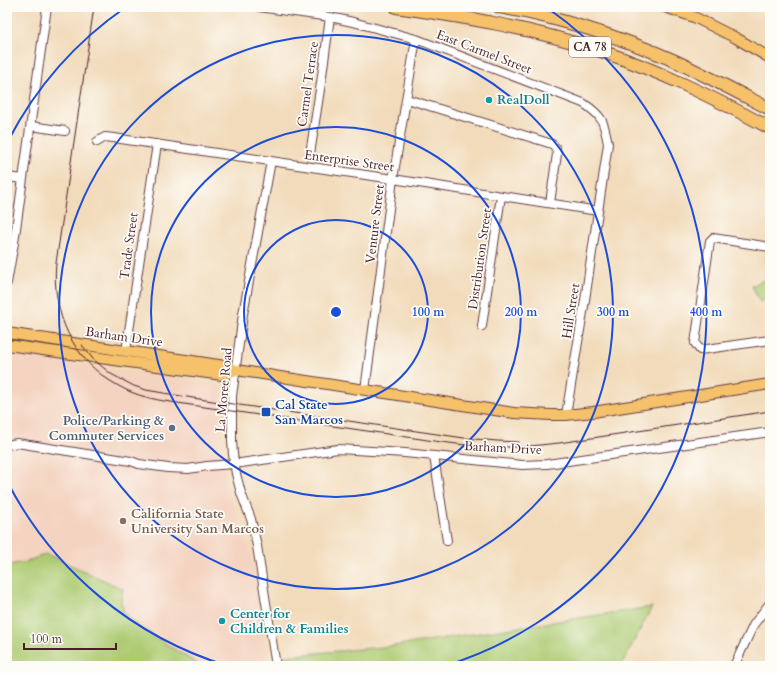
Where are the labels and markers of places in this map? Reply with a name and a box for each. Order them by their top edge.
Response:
place label: RealDoll [497,91,550,109]
marker: RealDoll [484,95,494,105]
centre of rings [329,305,343,319]
place label: Cal State San Marcos [275,396,343,429]
marker: Cal State San Marcos [260,406,272,418]
place label: Police/Parking & Commuter Services [49,412,164,445]
marker: Police/Parking & Commuter Services [167,423,177,433]
place label: California State University San Marcos [131,505,264,538]
marker: California State University San Marcos [118,516,128,526]
place label: Center for Children & Families [230,605,349,638]
marker: Center for Children & Families [217,616,227,626]

